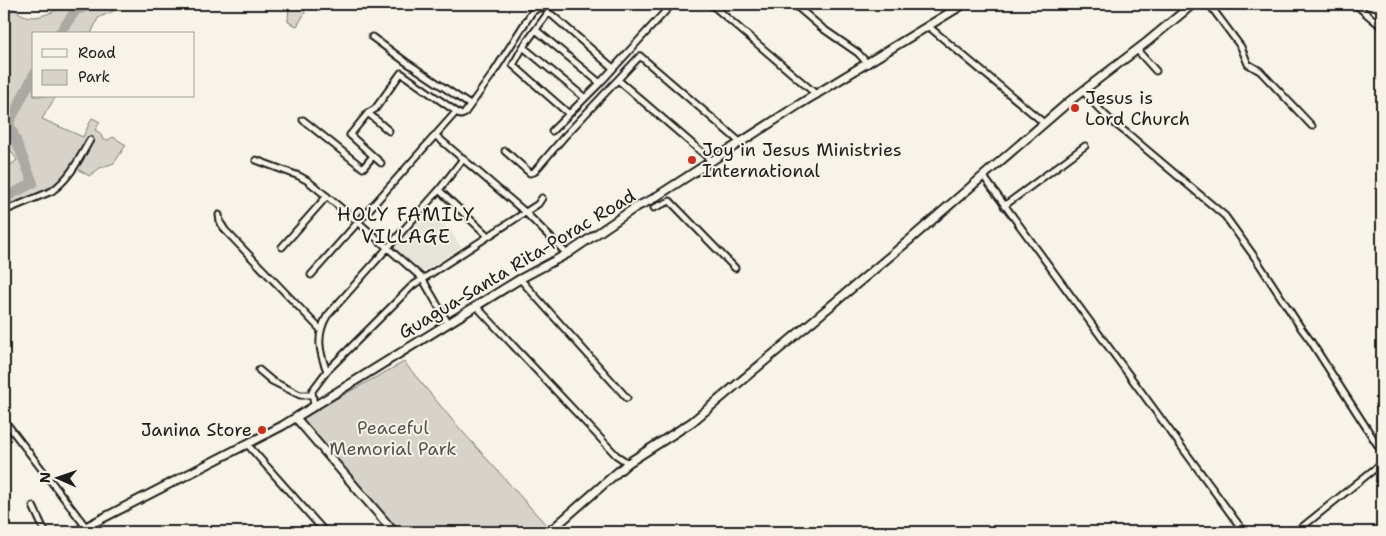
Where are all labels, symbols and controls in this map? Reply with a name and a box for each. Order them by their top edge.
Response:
legend [32,32,195,98]
text: Road [78,43,116,63]
text: Park [78,67,110,87]
place label: Jesus is Lord Church [1085,86,1190,131]
marker: Jesus is Lord Church [1069,102,1081,114]
place label: Joy in Jesus Ministries International [702,138,902,183]
marker: Joy in Jesus Ministries International [686,154,698,166]
street label: Guagua-Santa Rita-Porac Road [394,184,640,344]
district label: HOLY FAMILY VILLAGE [337,202,475,249]
park label: Peaceful Memorial Park [329,416,457,461]
place label: Janina Store [141,418,252,442]
marker: Janina Store [256,424,268,436]
north arrow [32,454,82,504]
text: N [36,472,54,483]

